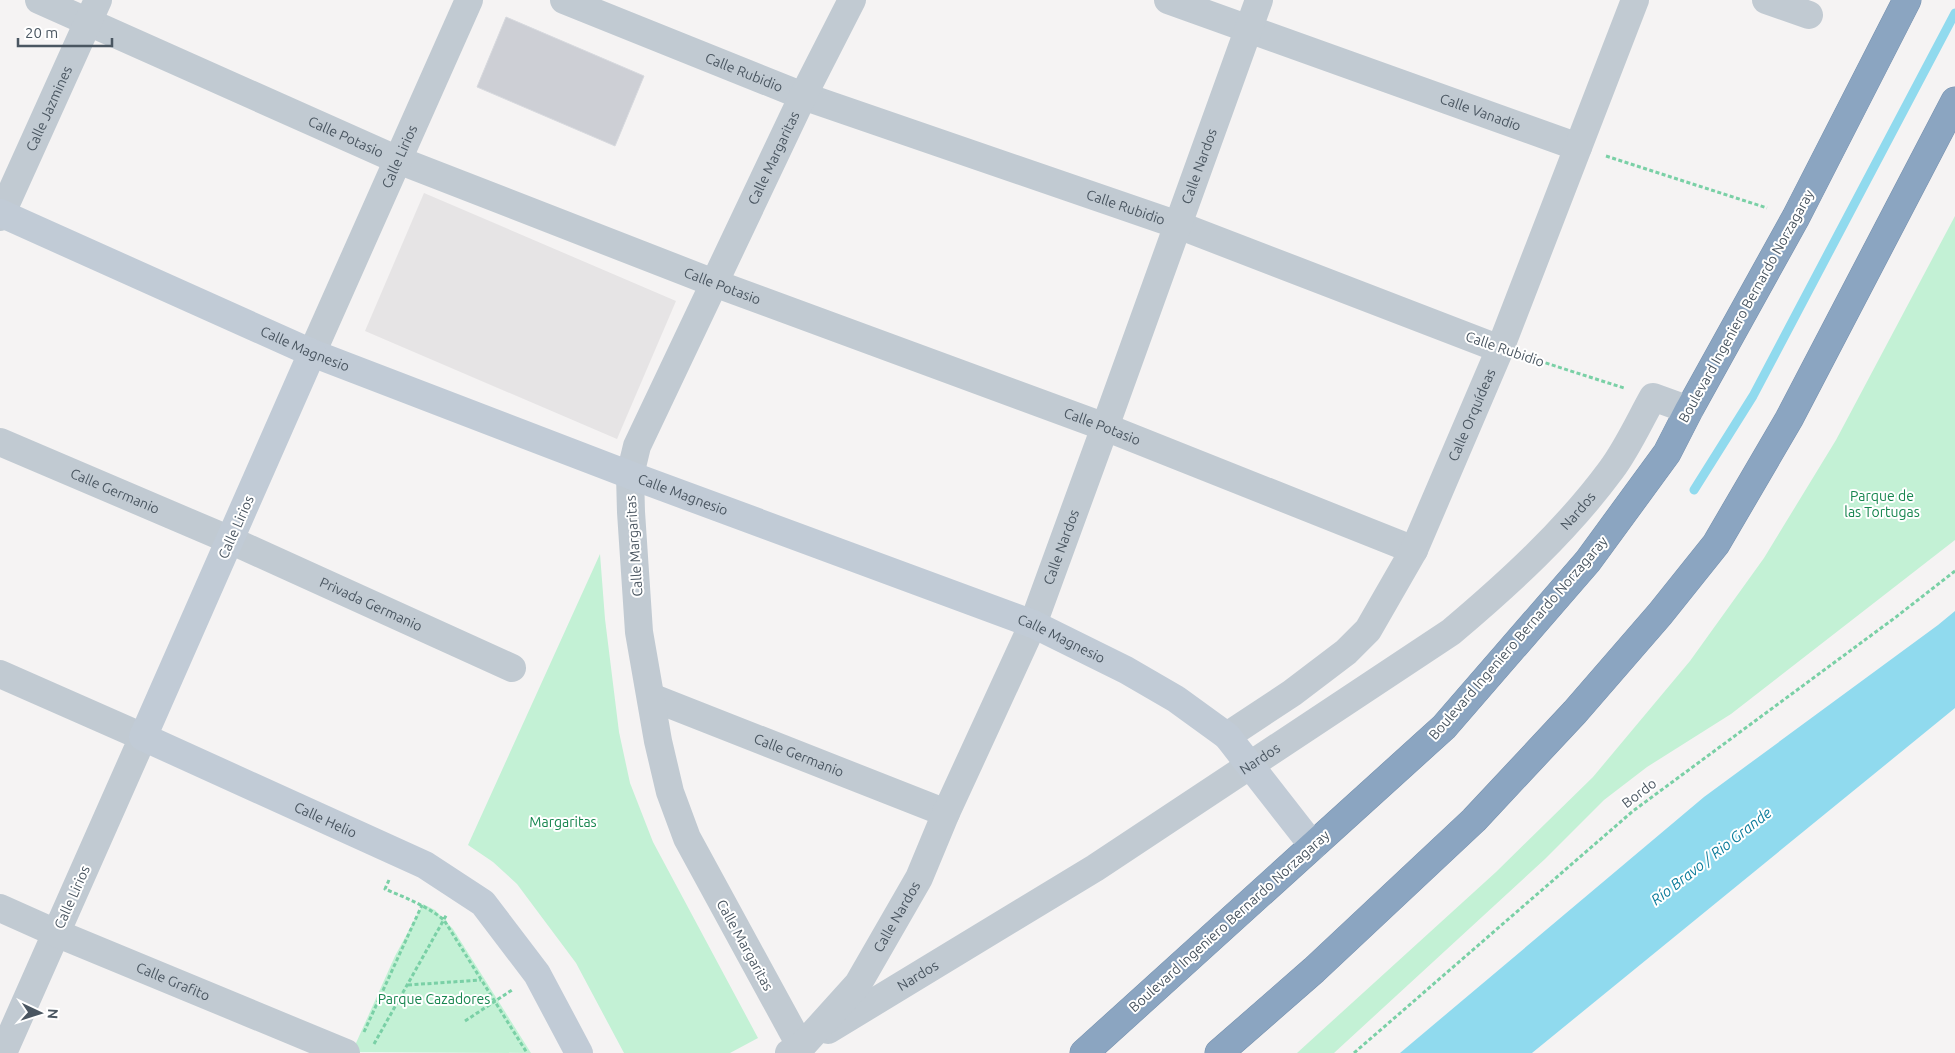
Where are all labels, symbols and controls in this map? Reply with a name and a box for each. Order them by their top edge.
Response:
scale bar [18,15,111,47]
text: 20 m [25,24,58,41]
street label: Calle Rubidio [703,50,785,95]
street label: Calle Jazmines [23,63,75,154]
street label: Calle Vanadio [1438,90,1523,134]
street label: Calle Margaritas [745,109,803,207]
street label: Calle Potasio [306,113,386,161]
street label: Calle Lirios [378,122,420,191]
street label: Calle Nardos [1178,126,1220,206]
street label: Calle Rubidio [1084,186,1167,228]
street label: Boulevard Ingeniero Bernardo Norzagaray [1675,186,1817,425]
street label: Calle Potasio [682,264,763,308]
street label: Calle Magnesio [258,323,352,375]
street label: Calle Rubidio [1464,328,1546,370]
street label: Calle Orquídeas [1445,366,1499,464]
street label: Calle Potasio [1062,405,1143,448]
street label: Calle Germanio [68,465,162,517]
street label: Calle Magnesio [636,471,730,519]
park label: Parque de las Tortugas [1844,488,1920,520]
street label: Nardos [1557,489,1599,533]
street label: Calle Lirios [215,493,257,561]
street label: Calle Margaritas [622,495,646,597]
street label: Calle Nardos [1040,507,1082,587]
street label: Boulevard Ingeniero Bernardo Norzagaray [1425,533,1611,743]
street label: Privada Germanio [317,574,425,634]
street label: Calle Magnesio [1015,611,1108,666]
street label: Calle Germanio [752,730,846,780]
street label: Nardos [1237,740,1283,778]
street label: Bordo [1619,775,1659,811]
street label: Calle Helio [292,799,359,841]
water label: Río Bravo / Rio Grande [1647,803,1775,908]
park label: Margaritas [529,814,597,830]
street label: Boulevard Ingeniero Bernardo Norzagaray [1126,827,1333,1015]
street label: Calle Lirios [51,863,93,931]
street label: Calle Nardos [870,878,923,955]
street label: Calle Margaritas [713,897,777,993]
street label: Nardos [894,957,941,994]
street label: Calle Grafito [134,959,212,1004]
north arrow [15,988,65,1038]
park label: Parque Cazadores [378,991,490,1007]
text: N [45,1008,61,1020]

